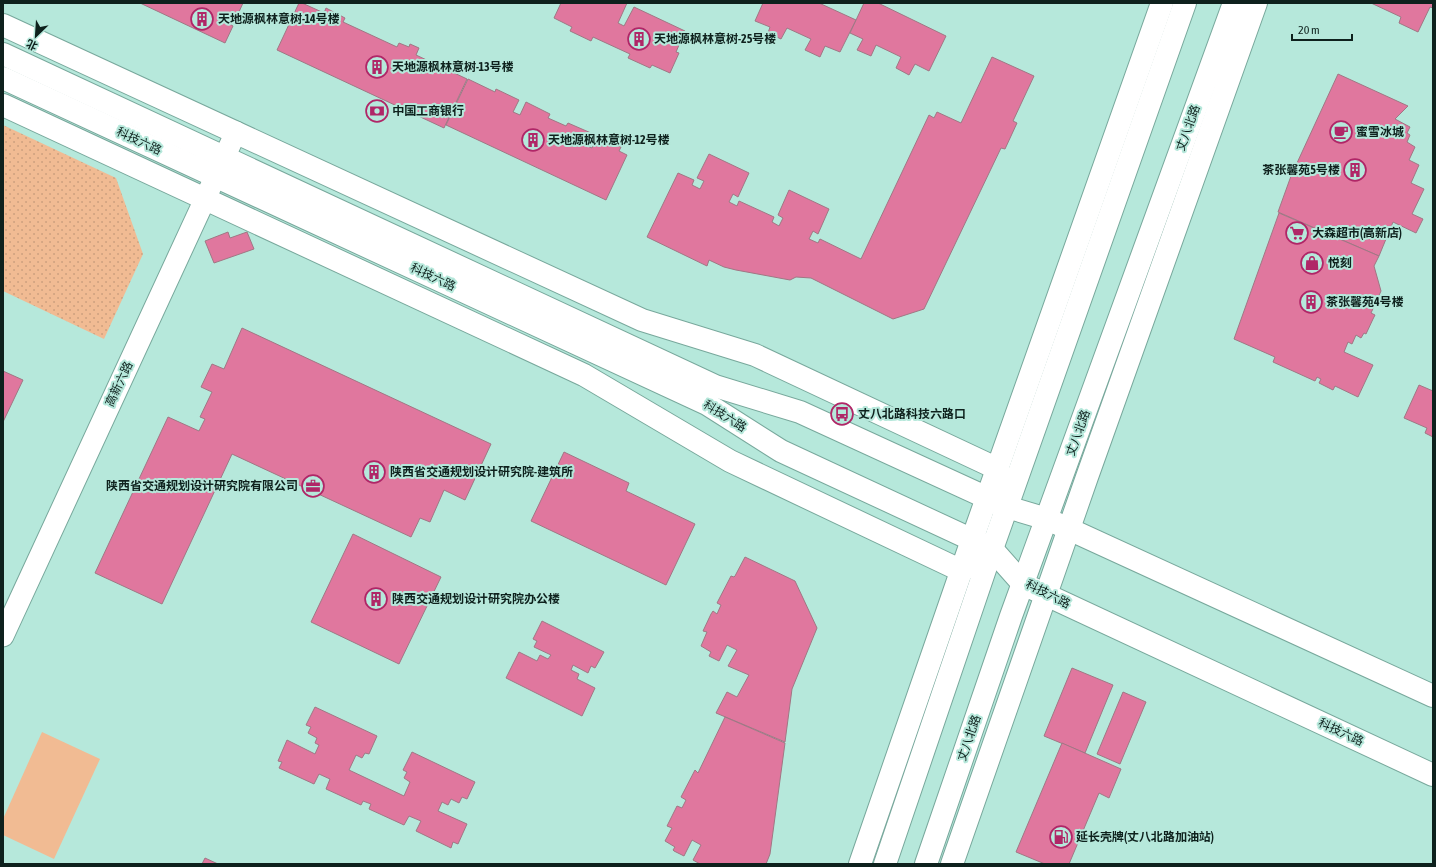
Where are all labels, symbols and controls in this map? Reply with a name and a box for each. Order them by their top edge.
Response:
building icon: 天地源枫林意树-14号楼 [189,6,215,32]
place label: 天地源枫林意树-14号楼 [218,12,340,26]
north arrow [16,16,56,56]
scale bar [1292,16,1352,42]
text: 20 m [1298,23,1320,37]
building icon: 天地源枫林意树-25号楼 [626,26,652,52]
place label: 天地源枫林意树-25号楼 [654,32,776,46]
text: 北 [24,37,39,53]
building icon: 天地源枫林意树-13号楼 [364,54,390,80]
place label: 天地源枫林意树-13号楼 [392,60,514,74]
bank icon: 中国工商银行 [364,98,390,124]
street label: 丈八北路 [1173,103,1203,153]
place label: 中国工商银行 [392,104,464,118]
cafe icon: 蜜雪冰城 [1328,119,1354,145]
street label: 科技六路 [114,125,164,157]
place label: 蜜雪冰城 [1356,125,1404,139]
building icon: 天地源枫林意树-12号楼 [520,127,546,153]
place label: 天地源枫林意树-12号楼 [548,133,670,147]
building icon: 茶张馨苑5号楼 [1342,157,1368,183]
place label: 茶张馨苑5号楼 [1262,163,1340,177]
supermarket icon: 大森超市(高新店) [1284,220,1310,246]
place label: 大森超市(高新店) [1312,226,1402,240]
shop icon: 悦刻 [1299,250,1325,276]
place label: 悦刻 [1328,256,1352,270]
street label: 科技六路 [408,261,458,293]
building icon: 茶张馨苑4号楼 [1298,289,1324,315]
place label: 茶张馨苑4号楼 [1326,295,1404,309]
street label: 高新六路 [103,359,135,409]
street label: 科技六路 [701,397,749,435]
bus stop icon: 丈八北路科技六路口 [829,401,855,427]
place label: 丈八北路科技六路口 [858,407,966,421]
street label: 丈八北路 [1063,408,1093,458]
building icon: 陕西省交通规划设计研究院-建筑所 [361,459,387,485]
place label: 陕西省交通规划设计研究院-建筑所 [390,465,573,479]
office icon: 陕西省交通规划设计研究院有限公司 [300,473,326,499]
place label: 陕西省交通规划设计研究院有限公司 [106,479,298,493]
street label: 科技六路 [1023,577,1073,611]
building icon: 陕西交通规划设计研究院办公楼 [363,586,389,612]
place label: 陕西交通规划设计研究院办公楼 [392,592,560,606]
street label: 丈八北路 [955,713,983,763]
street label: 科技六路 [1316,716,1366,748]
fuel station icon: 延长壳牌(丈八北路加油站) [1048,824,1074,850]
place label: 延长壳牌(丈八北路加油站) [1076,830,1214,844]

